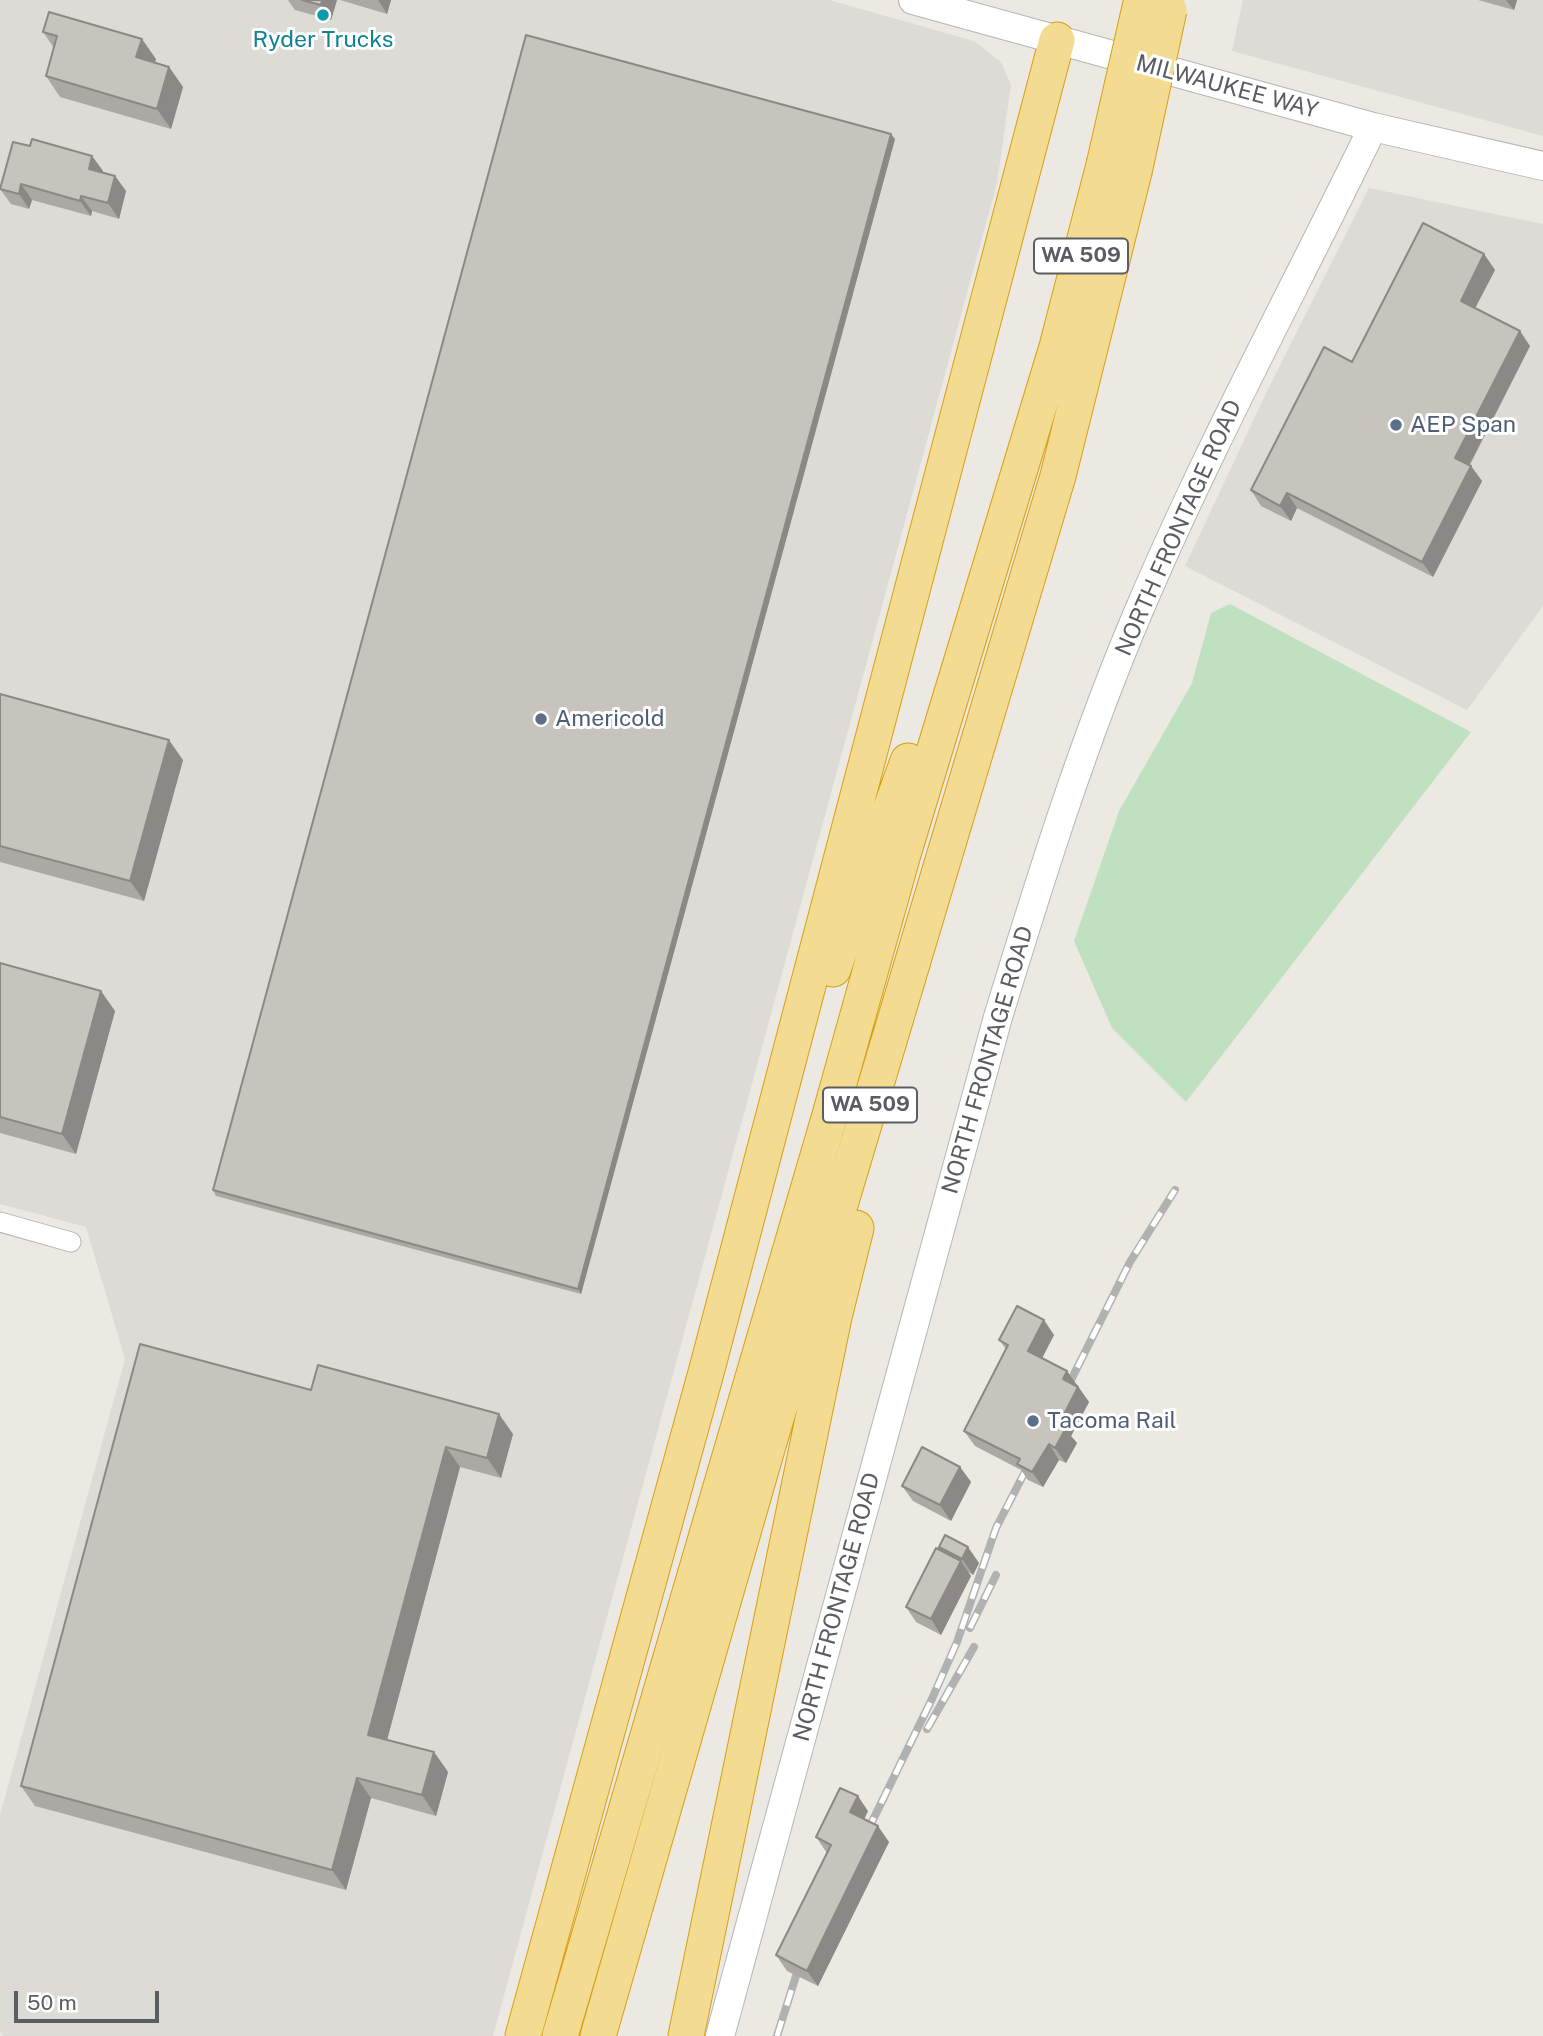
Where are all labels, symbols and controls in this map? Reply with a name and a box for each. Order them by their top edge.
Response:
marker: Ryder Trucks [315,7,331,23]
place label: Ryder Trucks [253,26,393,54]
street label: MILWAUKEE WAY [1133,49,1321,125]
road number: WA 509 [1034,238,1128,274]
street label: NORTH FRONTAGE ROAD [1110,396,1248,660]
place label: AEP Span [1410,411,1516,439]
marker: AEP Span [1388,417,1404,433]
place label: Americold [555,705,664,733]
marker: Americold [533,711,549,727]
street label: NORTH FRONTAGE ROAD [937,923,1039,1197]
road number: WA 509 [823,1088,917,1122]
place label: Tacoma Rail [1047,1407,1176,1435]
marker: Tacoma Rail [1025,1413,1041,1429]
street label: NORTH FRONTAGE ROAD [788,1470,886,1744]
scale bar [18,1976,163,2020]
text: 50 m [27,1990,77,2015]

